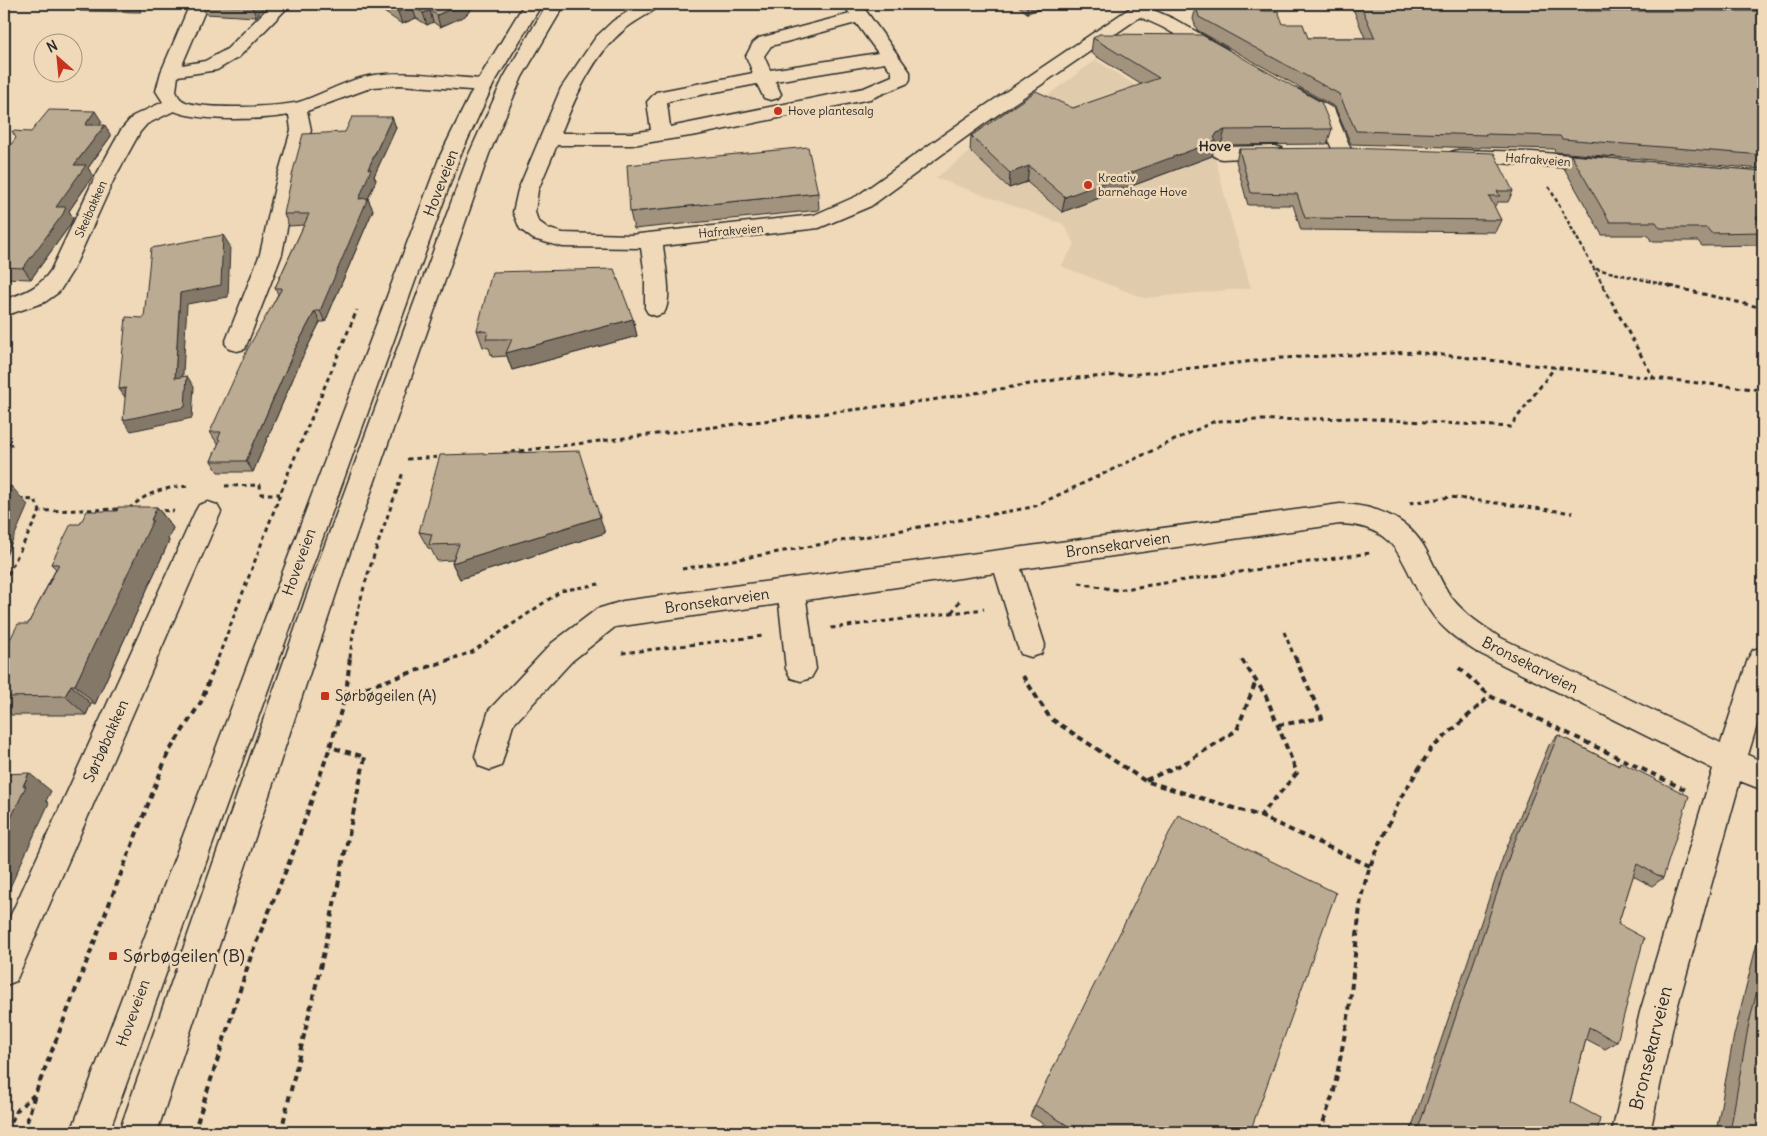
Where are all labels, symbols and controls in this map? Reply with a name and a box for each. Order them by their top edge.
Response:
north arrow [32,32,82,82]
text: N [44,36,60,57]
place label: Hove plantesalg [788,103,874,118]
marker: Hove plantesalg [772,105,784,117]
district label: Hove [1199,137,1232,155]
street label: Hoveveien [419,146,462,219]
street label: Hafrakveien [1505,150,1571,169]
place label: Kreativ barnehage Hove [1098,170,1187,199]
street label: Skeibakken [71,178,110,240]
marker: Kreativ barnehage Hove [1082,179,1094,191]
street label: Hafrakveien [698,220,764,241]
street label: Hoveveien [278,525,320,598]
street label: Bronsekarveien [1064,528,1172,561]
street label: Bronsekarveien [663,584,771,617]
street label: Bronsekarveien [1479,632,1582,697]
place label: Sørbøgeilen (A) [335,686,436,705]
marker: Sørbøgeilen (A) [319,690,331,702]
street label: Sørbøbakken [79,696,132,785]
place label: Sørbøgeilen (B) [123,944,245,967]
marker: Sørbøgeilen (B) [107,950,119,962]
street label: Hoveveien [112,976,154,1049]
street label: Bronsekarveien [1624,984,1677,1112]

